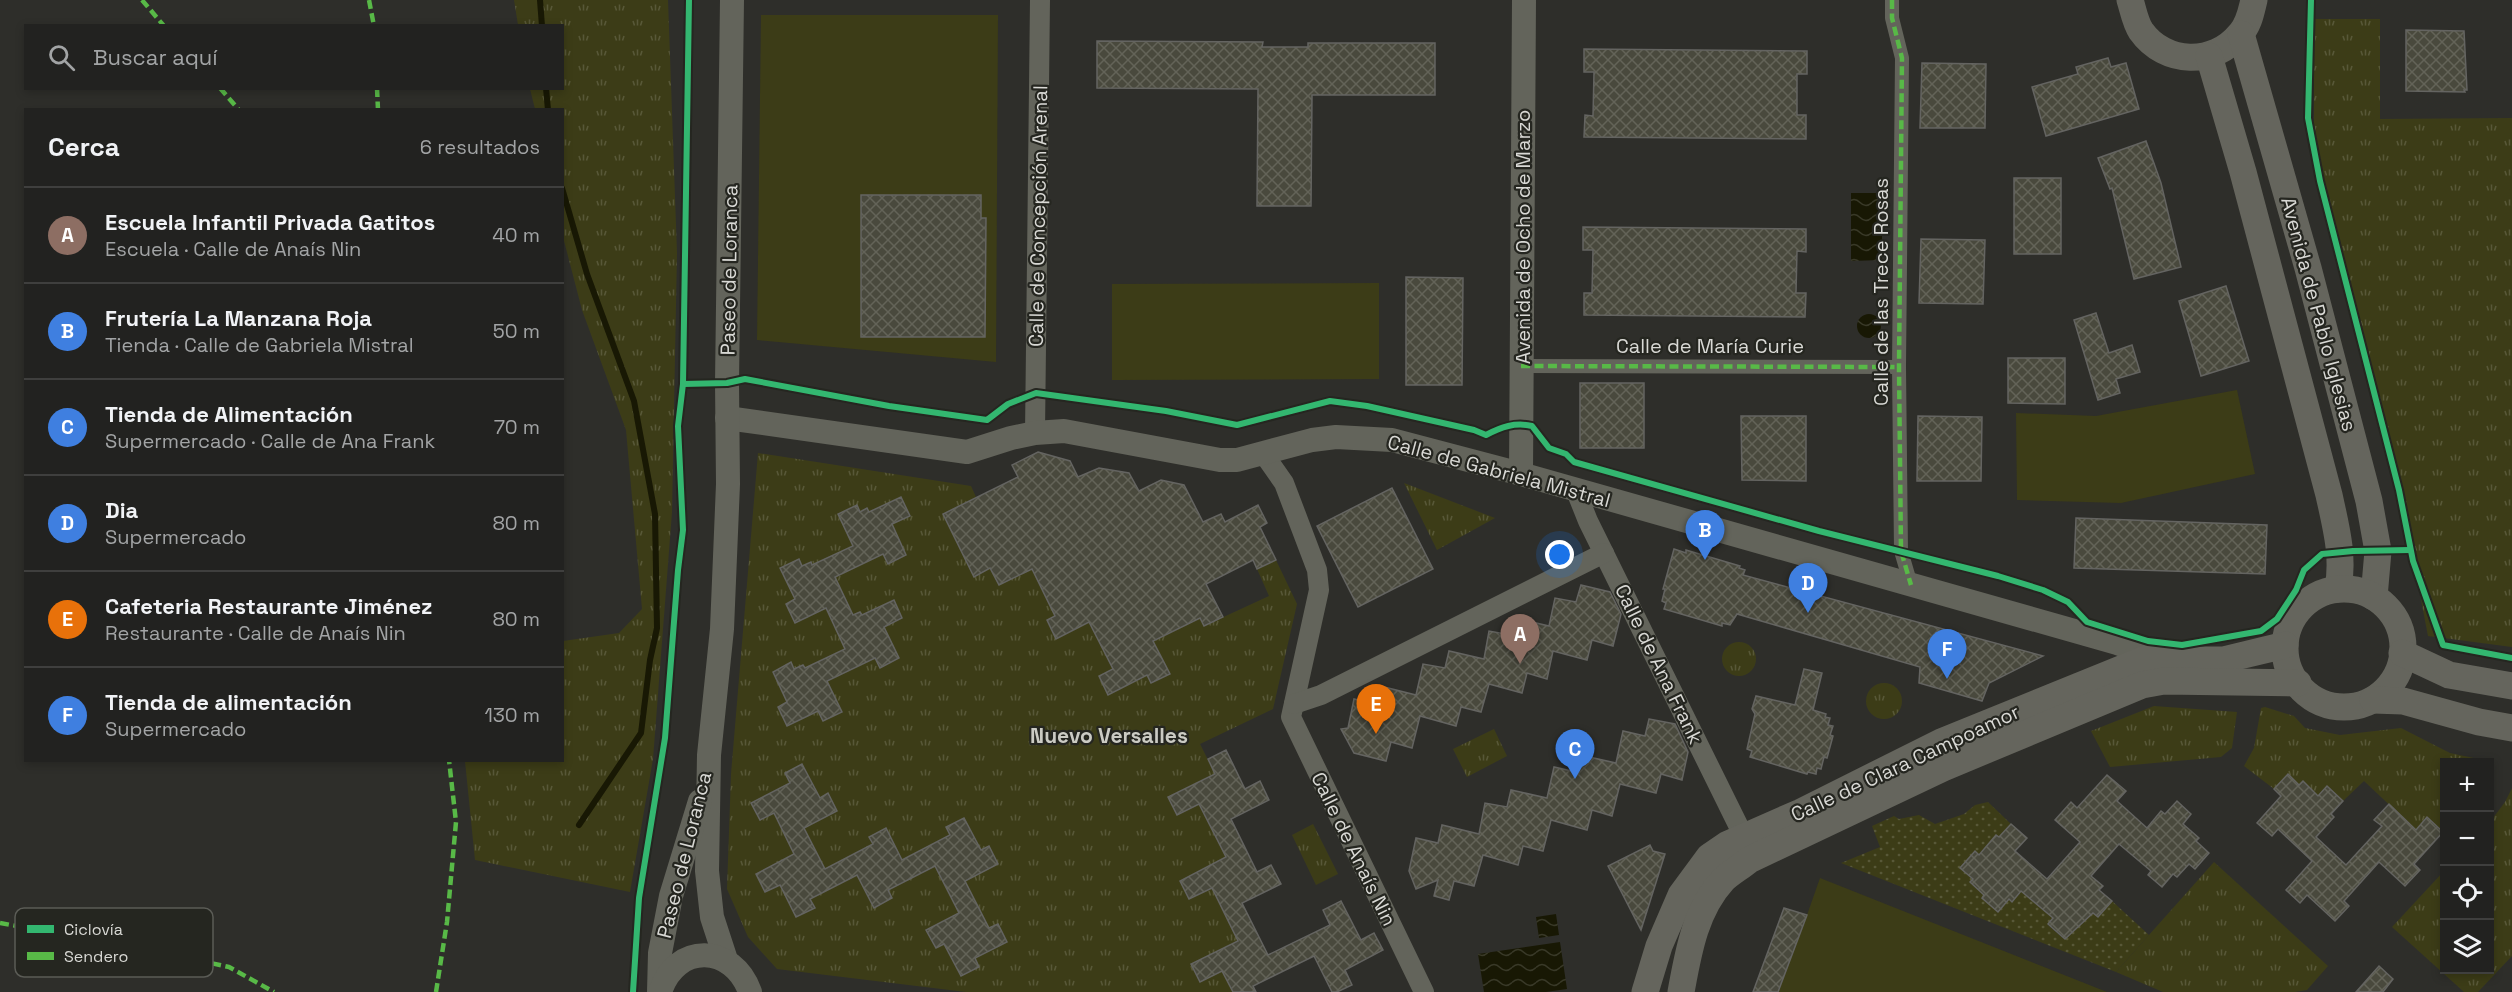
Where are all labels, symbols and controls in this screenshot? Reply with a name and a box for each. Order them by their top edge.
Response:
search box [24,24,564,90]
icon: search [45,41,78,74]
text: Buscar aquí [93,43,218,71]
street label: Calle de Concepción Arenal [1023,85,1053,347]
street label: Avenida de Ocho de Marzo [1510,110,1536,364]
text: Cerca [48,130,120,164]
text: 6 resultados [420,134,540,160]
street label: Calle de las Trece Rosas [1868,178,1894,406]
street label: Paseo de Loranca [715,184,743,356]
street label: Avenida de Pablo Iglesias [2275,194,2363,434]
text: Escuela Infantil Privada Gatitos [105,208,435,236]
text: A [61,222,74,248]
text: 40 m [492,222,540,248]
text: Escuela · Calle de Anaís Nin [105,236,361,262]
text: Frutería La Manzana Roja [105,304,372,332]
text: B [61,318,74,344]
text: 50 m [493,318,540,344]
text: Tienda · Calle de Gabriela Mistral [105,332,414,358]
street label: Calle de María Curie [1616,333,1804,359]
text: Tienda de Alimentación [105,400,353,428]
text: C [61,414,74,440]
text: 70 m [494,414,540,440]
text: Supermercado · Calle de Ana Frank [105,428,435,454]
street label: Calle de Gabriela Mistral [1385,429,1613,513]
text: Dia [105,496,138,524]
text: D [61,510,74,536]
text: 80 m [492,510,540,536]
pin: B [1686,510,1724,560]
text: Supermercado [105,524,246,550]
your location [1545,540,1574,569]
pin: D [1788,564,1828,613]
street label: Calle de Ana Frank [1609,580,1709,748]
text: Cafeteria Restaurante Jiménez [105,592,432,620]
text: E [62,606,73,632]
text: 80 m [492,606,540,632]
pin: A [1500,614,1540,664]
text: Restaurante · Calle de Anaís Nin [105,620,406,646]
pin: F [1928,630,1966,679]
pin: E [1356,684,1396,734]
text: Tienda de alimentación [105,688,352,716]
street label: Calle de Clara Campoamor [1786,699,2024,827]
text: F [62,702,73,728]
text: 130 m [484,702,540,728]
text: Supermercado [105,716,246,742]
district label: Nuevo Versalles [1030,722,1188,749]
pin: C [1556,730,1594,779]
map controls [2440,758,2494,974]
button: + [2440,758,2494,812]
street label: Calle de Anaís Nin [1305,768,1403,930]
street label: Paseo de Loranca [651,769,717,941]
button: − [2440,812,2494,866]
button: locate [2440,866,2494,920]
legend [15,908,213,977]
text: Ciclovía [64,919,123,940]
button: layers [2440,920,2494,974]
text: Sendero [64,946,129,967]

